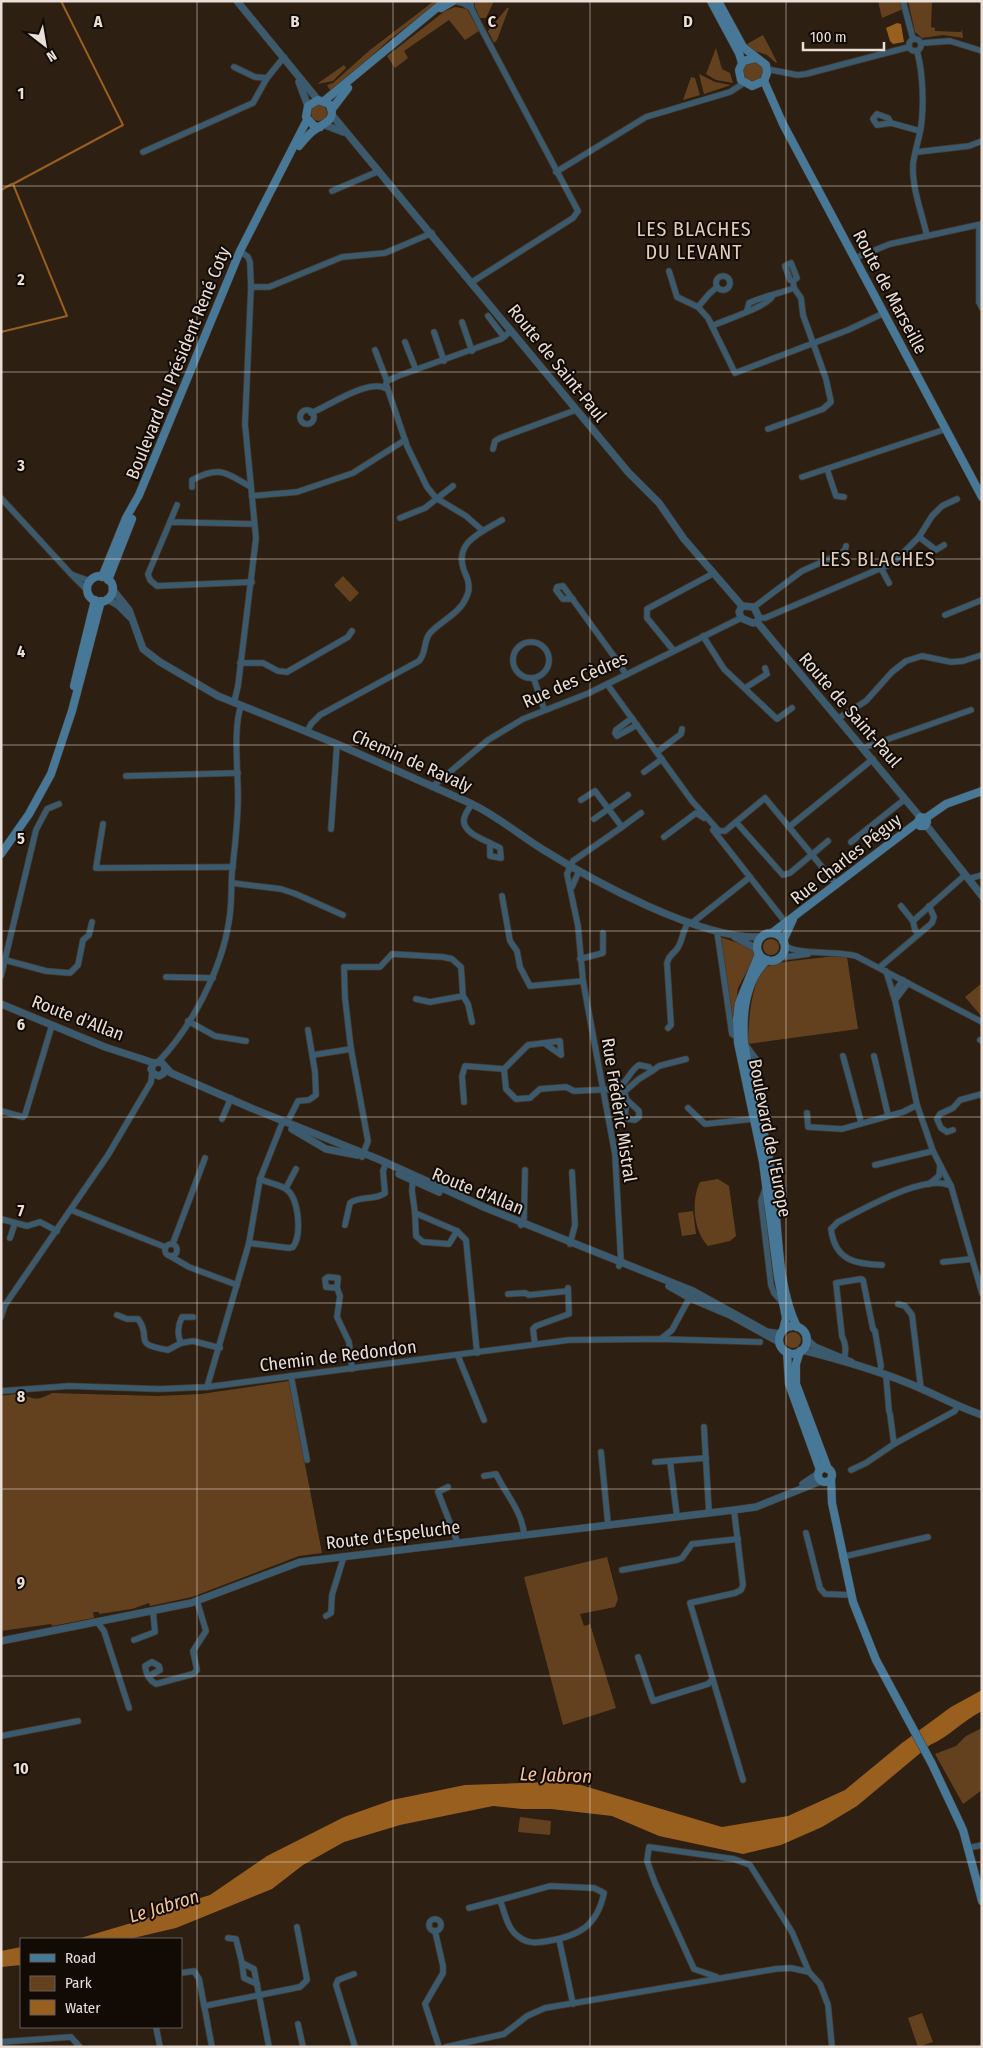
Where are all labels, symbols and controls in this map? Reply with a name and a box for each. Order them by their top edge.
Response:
text: A [93,12,103,31]
text: B [291,12,300,31]
text: C [488,12,497,31]
text: D [683,12,693,31]
north arrow [20,20,70,70]
scale bar [803,20,884,52]
text: 100 m [810,28,847,46]
text: N [43,46,59,65]
text: 1 [18,84,24,103]
district label: LES BLACHES DU LEVANT [636,217,752,264]
street label: Route de Marseille [848,226,932,358]
street label: Boulevard du Président René Coty [121,243,235,483]
text: 2 [16,270,25,289]
street label: Route de Saint-Paul [503,300,611,426]
text: 3 [16,456,25,475]
district label: LES BLACHES [820,547,936,571]
text: 4 [17,642,25,661]
street label: Rue des Cèdres [519,647,631,713]
street label: Route de Saint-Paul [794,648,906,772]
street label: Chemin de Ravaly [348,725,476,797]
street label: Rue Charles Péguy [786,809,906,909]
text: 5 [17,829,25,848]
street label: Route d'Allan [29,990,127,1046]
text: 6 [17,1015,25,1034]
street label: Rue Frédéric Mistral [597,1036,641,1184]
street label: Boulevard de l'Europe [744,1057,796,1219]
street label: Route d'Allan [429,1163,527,1219]
text: 7 [18,1201,25,1220]
street label: Chemin de Redondon [258,1335,418,1377]
text: 8 [17,1387,26,1406]
street label: Route d'Espeluche [325,1516,462,1554]
text: 9 [17,1573,25,1592]
text: 10 [13,1759,29,1778]
water label: Le Jabron [519,1762,593,1788]
water label: Le Jabron [126,1884,202,1928]
legend [20,1938,182,2028]
text: Road [65,1949,96,1967]
text: Park [65,1974,92,1992]
text: Water [65,1999,101,2017]

